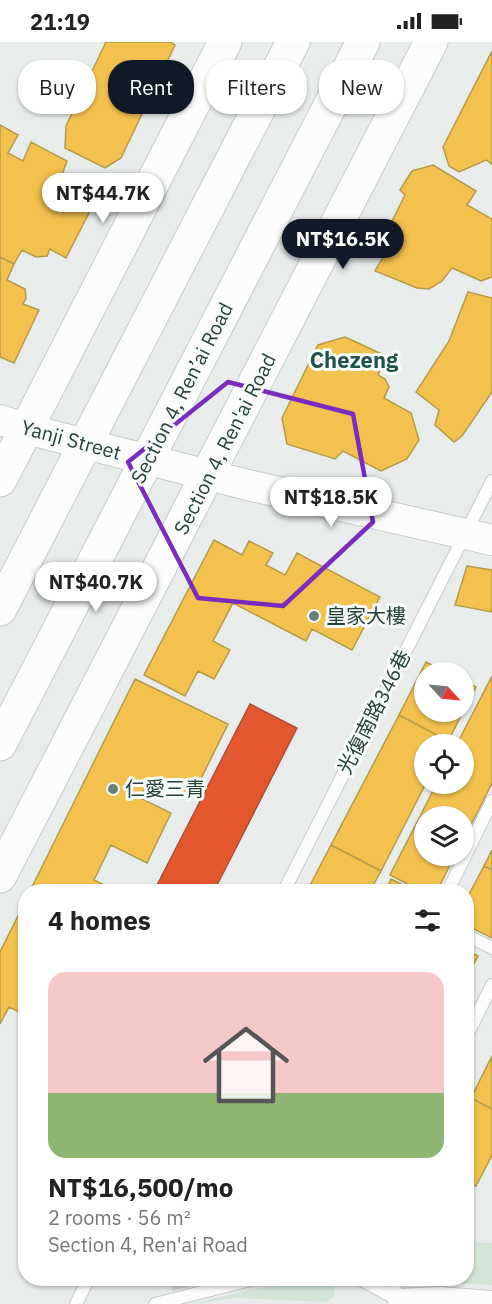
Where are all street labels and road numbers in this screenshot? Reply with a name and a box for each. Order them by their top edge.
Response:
street label: Section 4, Ren’ai Road [124,298,239,488]
street label: Section 4, Ren'ai Road [167,349,282,539]
street label: Yanji Street [18,413,124,466]
street label: 光復南路346巷 [331,645,416,778]

